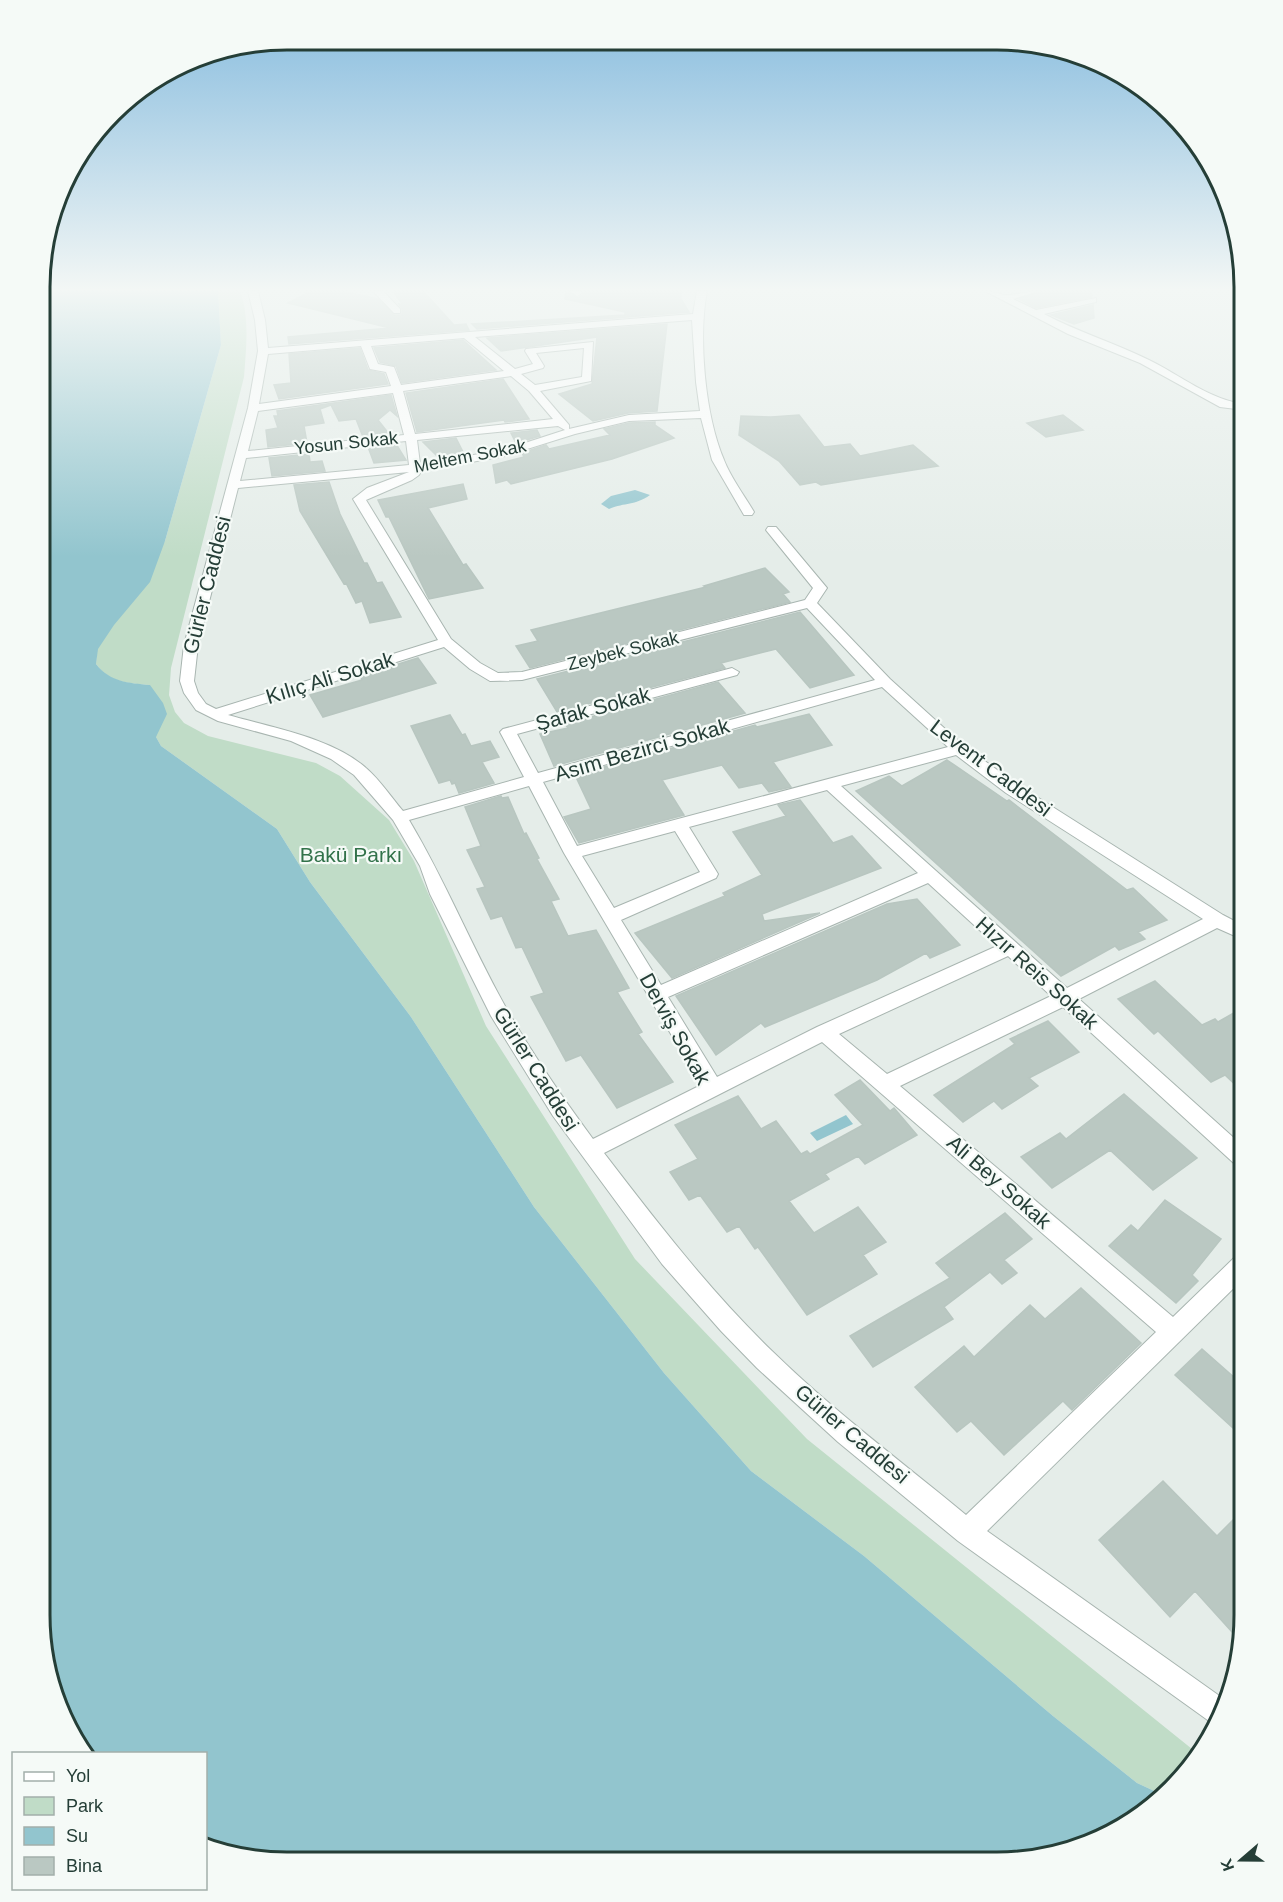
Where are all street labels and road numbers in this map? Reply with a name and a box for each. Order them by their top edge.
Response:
street label: Yosun Sokak [293,427,400,458]
street label: Meltem Sokak [412,435,529,477]
street label: Gürler Caddesi [178,514,235,656]
street label: Zeybek Sokak [565,627,682,675]
street label: Kılıç Ali Sokak [263,647,397,708]
street label: Şafak Sokak [533,682,653,735]
street label: Asım Bezirci Sokak [552,713,732,786]
street label: Levent Caddesi [926,715,1056,821]
street label: Hızır Reis Sokak [972,912,1104,1034]
street label: Derviş Sokak [635,969,716,1089]
street label: Gürler Caddesi [489,1003,584,1135]
street label: Ali Bey Sokak [943,1130,1056,1233]
street label: Gürler Caddesi [791,1379,914,1488]

